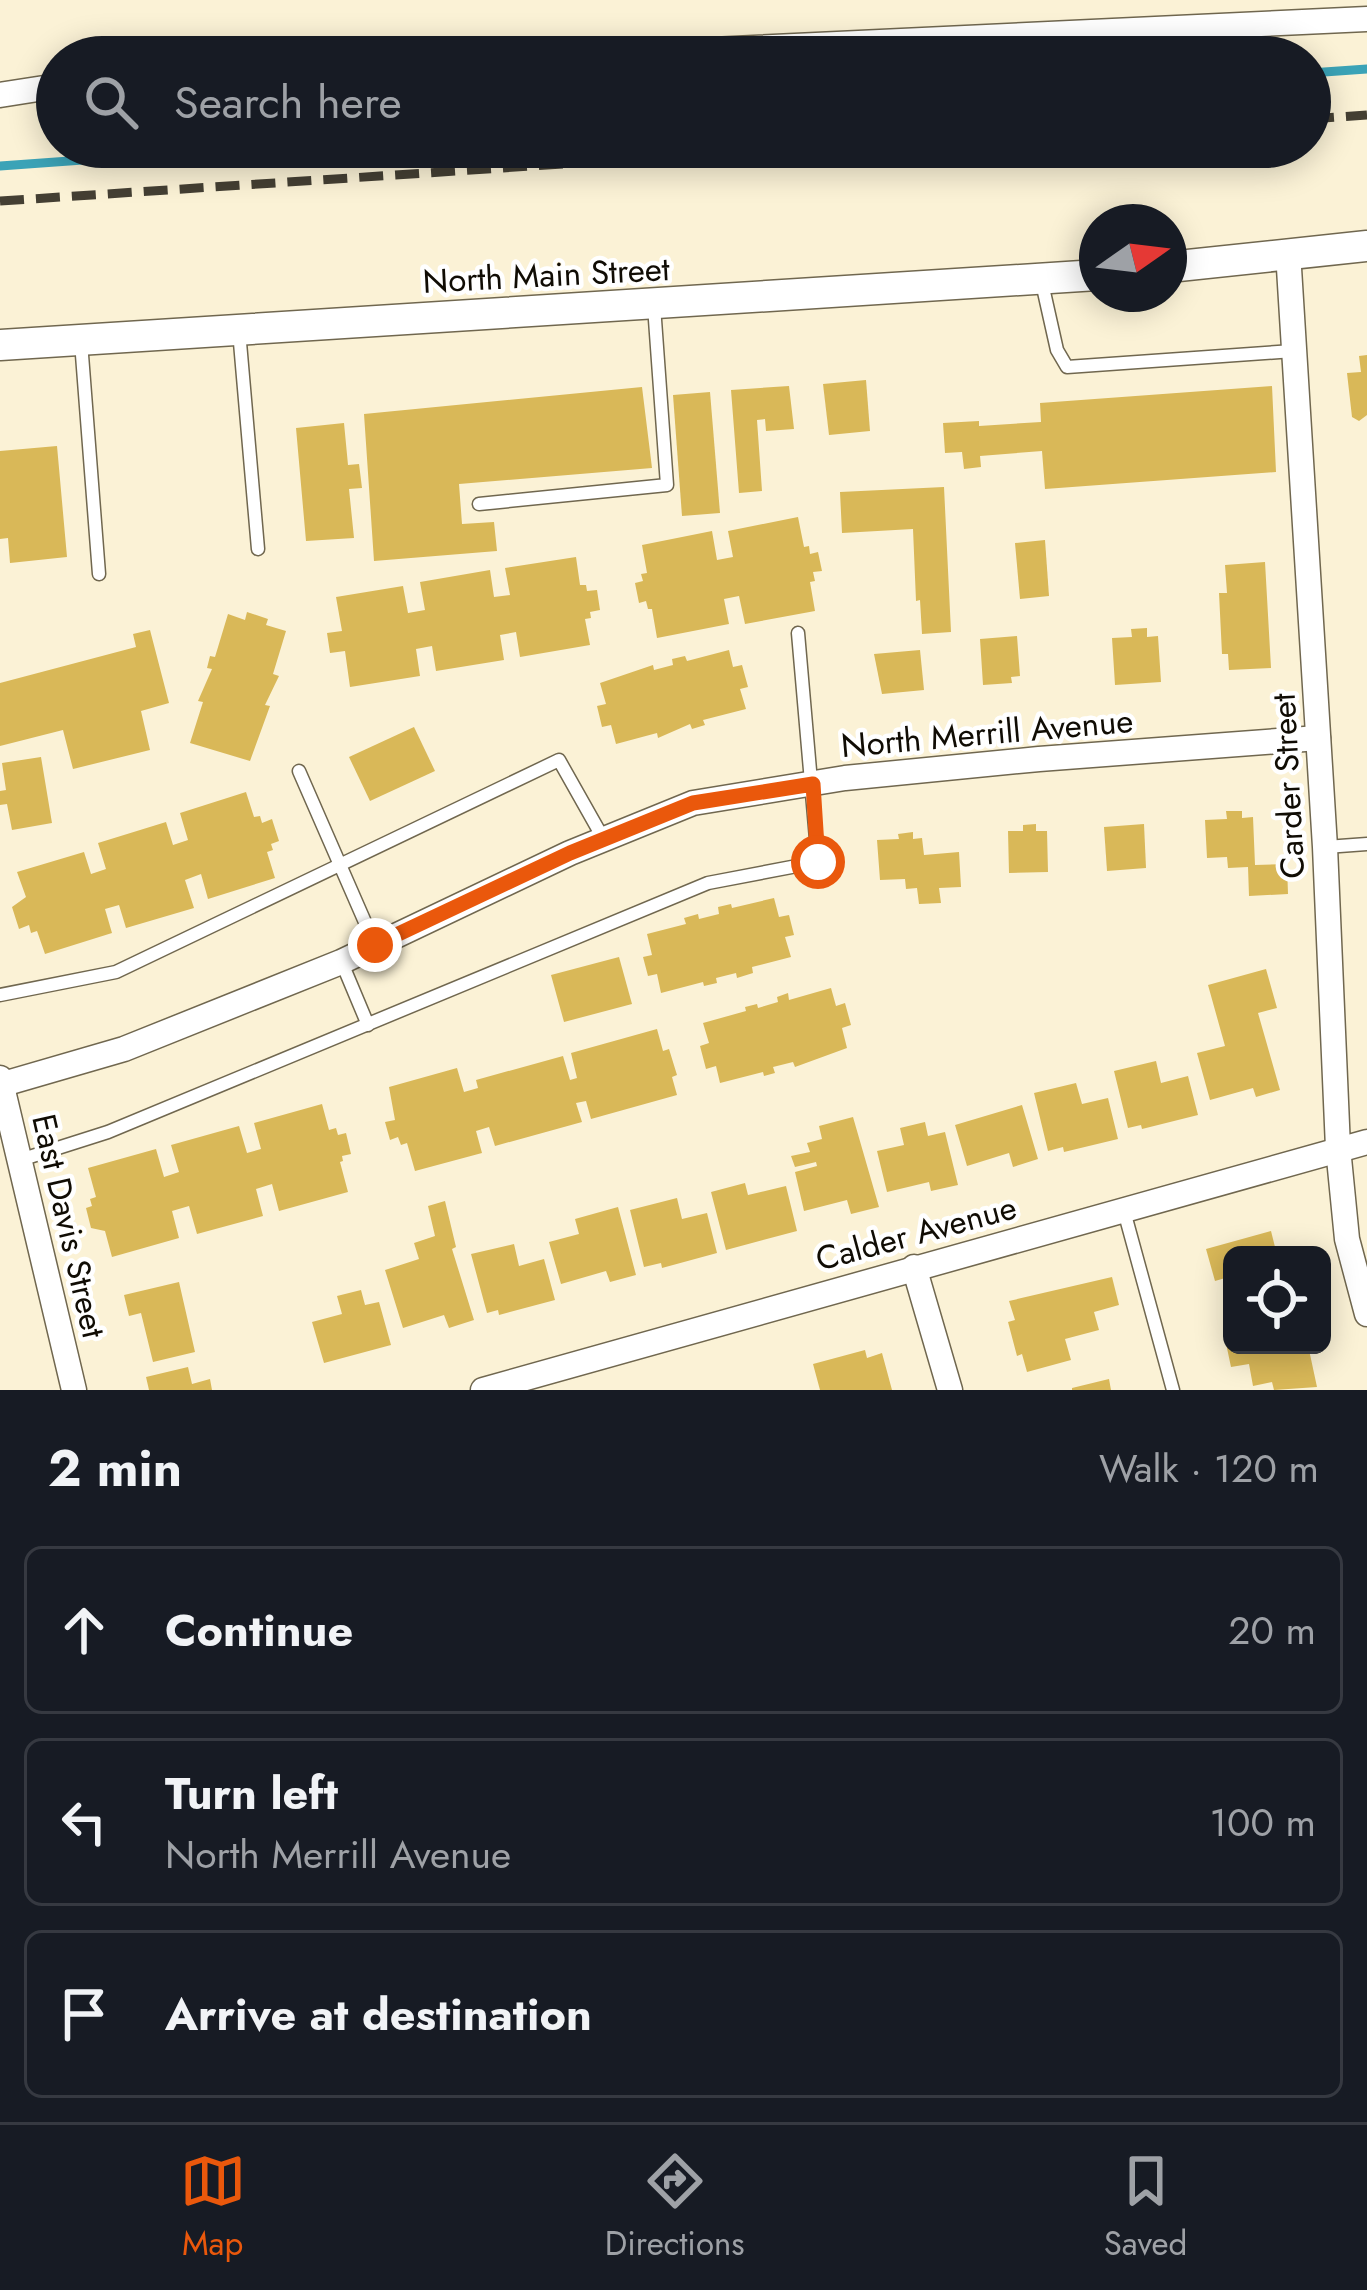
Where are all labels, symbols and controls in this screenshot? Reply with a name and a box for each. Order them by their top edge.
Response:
search box [36,36,1331,168]
icon: search [78,69,144,135]
text: Search here [174,70,402,135]
north arrow [1079,204,1187,312]
street label: North Main Street [421,245,671,305]
street label: Carder Street [1260,692,1316,880]
street label: North Merrill Avenue [839,697,1135,769]
route start [791,835,845,889]
route end [348,918,402,972]
street label: East Davis Street [20,1109,118,1343]
street label: Calder Avenue [810,1184,1022,1282]
map controls [1223,1246,1331,1354]
button: locate [1223,1246,1331,1354]
text: 2 min [48,1431,182,1505]
text: Walk · 120 m [1099,1440,1319,1497]
icon: ahead [51,1597,117,1663]
text: Continue [165,1598,353,1663]
text: 20 m [1228,1602,1316,1659]
text: Turn left [165,1761,338,1826]
icon: left [51,1789,117,1855]
text: 100 m [1210,1794,1316,1851]
text: North Merrill Avenue [165,1826,511,1883]
icon: arrive [51,1981,117,2047]
text: Arrive at destination [165,1982,592,2047]
tab: Map [180,2148,246,2267]
tab: Directions [605,2148,745,2267]
tab: Saved [1104,2148,1187,2267]

